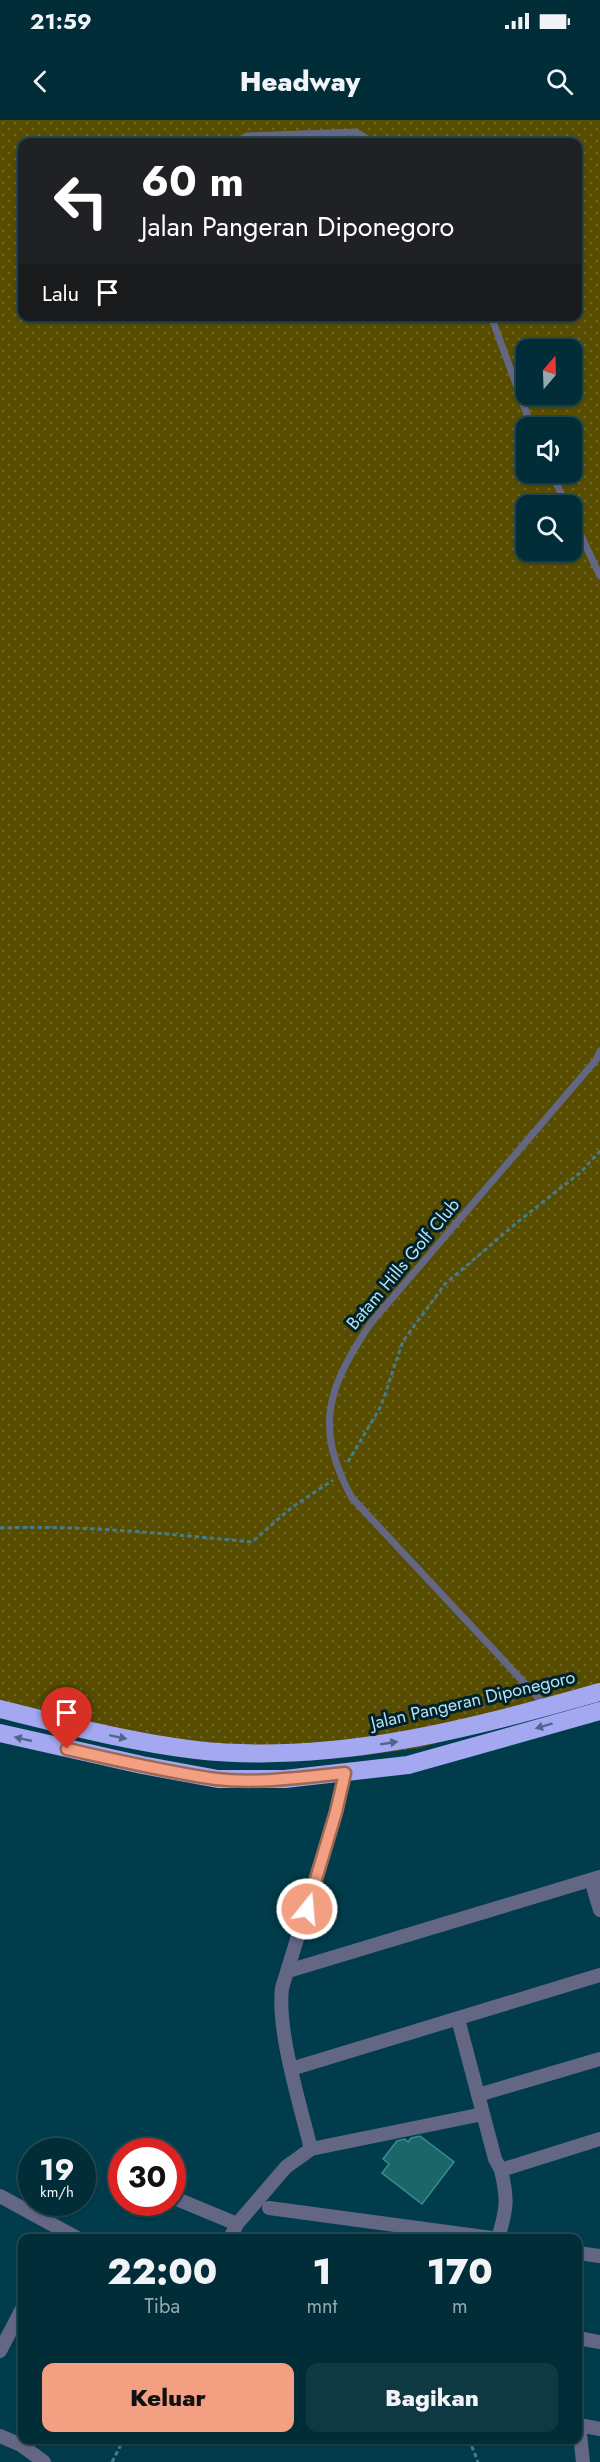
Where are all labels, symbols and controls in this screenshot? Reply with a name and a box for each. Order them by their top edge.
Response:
text: 21:59 [30,5,92,37]
text: Headway [240,62,360,101]
icon: back [24,65,57,98]
icon: search [543,65,576,98]
text: 60 m [141,151,244,212]
icon: left [42,162,120,240]
text: Jalan Pangeran Diponegoro [141,207,454,246]
icon: arrive [91,276,124,309]
text: Lalu [42,277,79,309]
north arrow [516,339,582,405]
map controls [516,339,582,561]
button: sound [516,417,582,483]
button: search [516,495,582,561]
street label: Batam Hills Golf Club [340,1193,466,1335]
street label: Jalan Pangeran Diponegoro [366,1664,578,1737]
pin [41,1687,92,1749]
icon: arrive [50,1696,83,1729]
one-way arrow [535,1722,553,1731]
one-way arrow [14,1733,32,1743]
one-way arrow [109,1733,128,1742]
one-way arrow [380,1738,399,1747]
position arrow [275,1877,339,1941]
speed limit sign: 30 [108,2138,186,2216]
text: 19 [39,2148,75,2191]
text: km/h [40,2181,74,2203]
text: 22:00 [107,2245,217,2297]
text: 1 [312,2245,331,2297]
text: 170 [427,2245,493,2297]
text: Tiba [144,2292,180,2321]
text: mnt [307,2292,337,2321]
text: m [452,2292,468,2321]
button: Keluar [42,2363,294,2432]
button: Bagikan [306,2363,558,2432]

